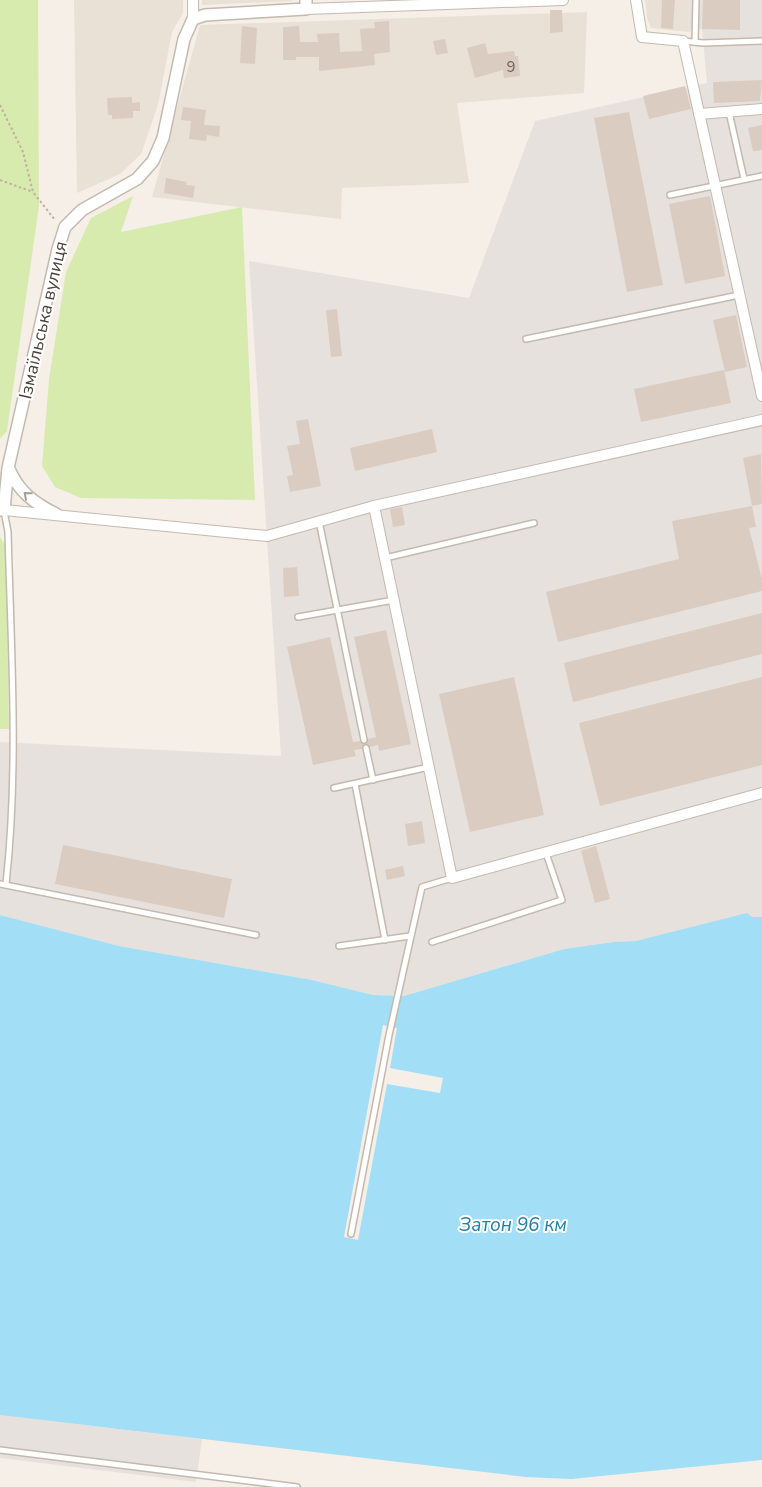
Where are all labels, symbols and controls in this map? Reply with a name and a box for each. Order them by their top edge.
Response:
house number: 9 [506,57,516,77]
street label: Ізмаїльська вулиця [13,239,73,401]
one-way arrow [24,492,33,501]
water label: Затон 96 км [459,1212,567,1238]

